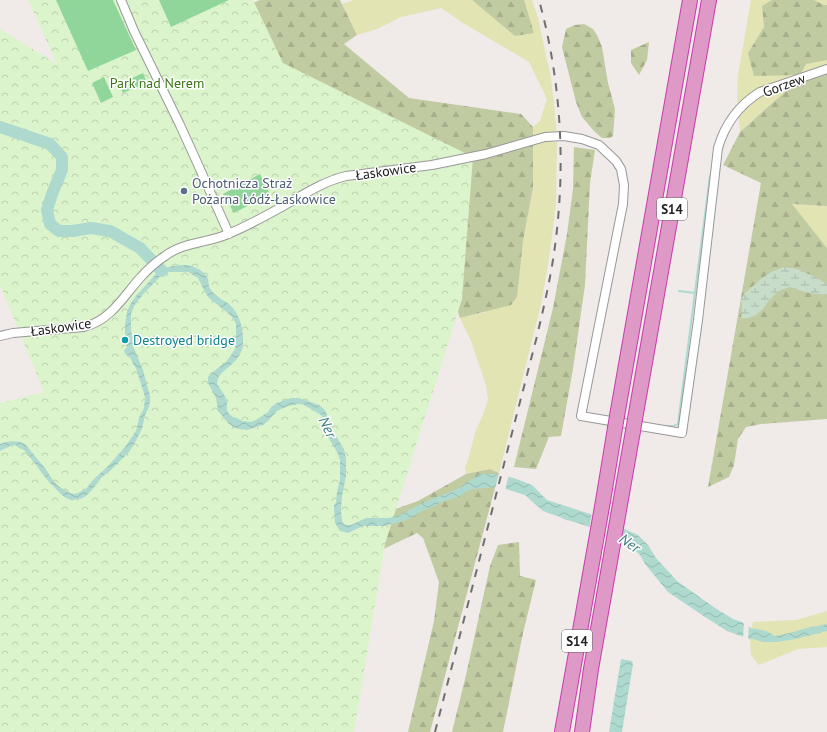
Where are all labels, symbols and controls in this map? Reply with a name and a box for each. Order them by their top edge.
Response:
street label: Gorzew [760,69,808,101]
park label: Park nad Nerem [110,74,204,92]
street label: Łaskowice [355,158,417,184]
place label: Ochotnicza Straż Pożarna Łódź-Łaskowice [192,174,336,208]
marker: Ochotnicza Straż Pożarna Łódź-Łaskowice [179,186,189,196]
road number: S14 [657,198,687,220]
street label: Łaskowice [30,314,92,340]
place label: Destroyed bridge [133,331,235,349]
marker: Destroyed bridge [120,335,130,345]
water label: Ner [315,413,342,442]
water label: Ner [616,529,645,558]
road number: S14 [562,630,592,652]

